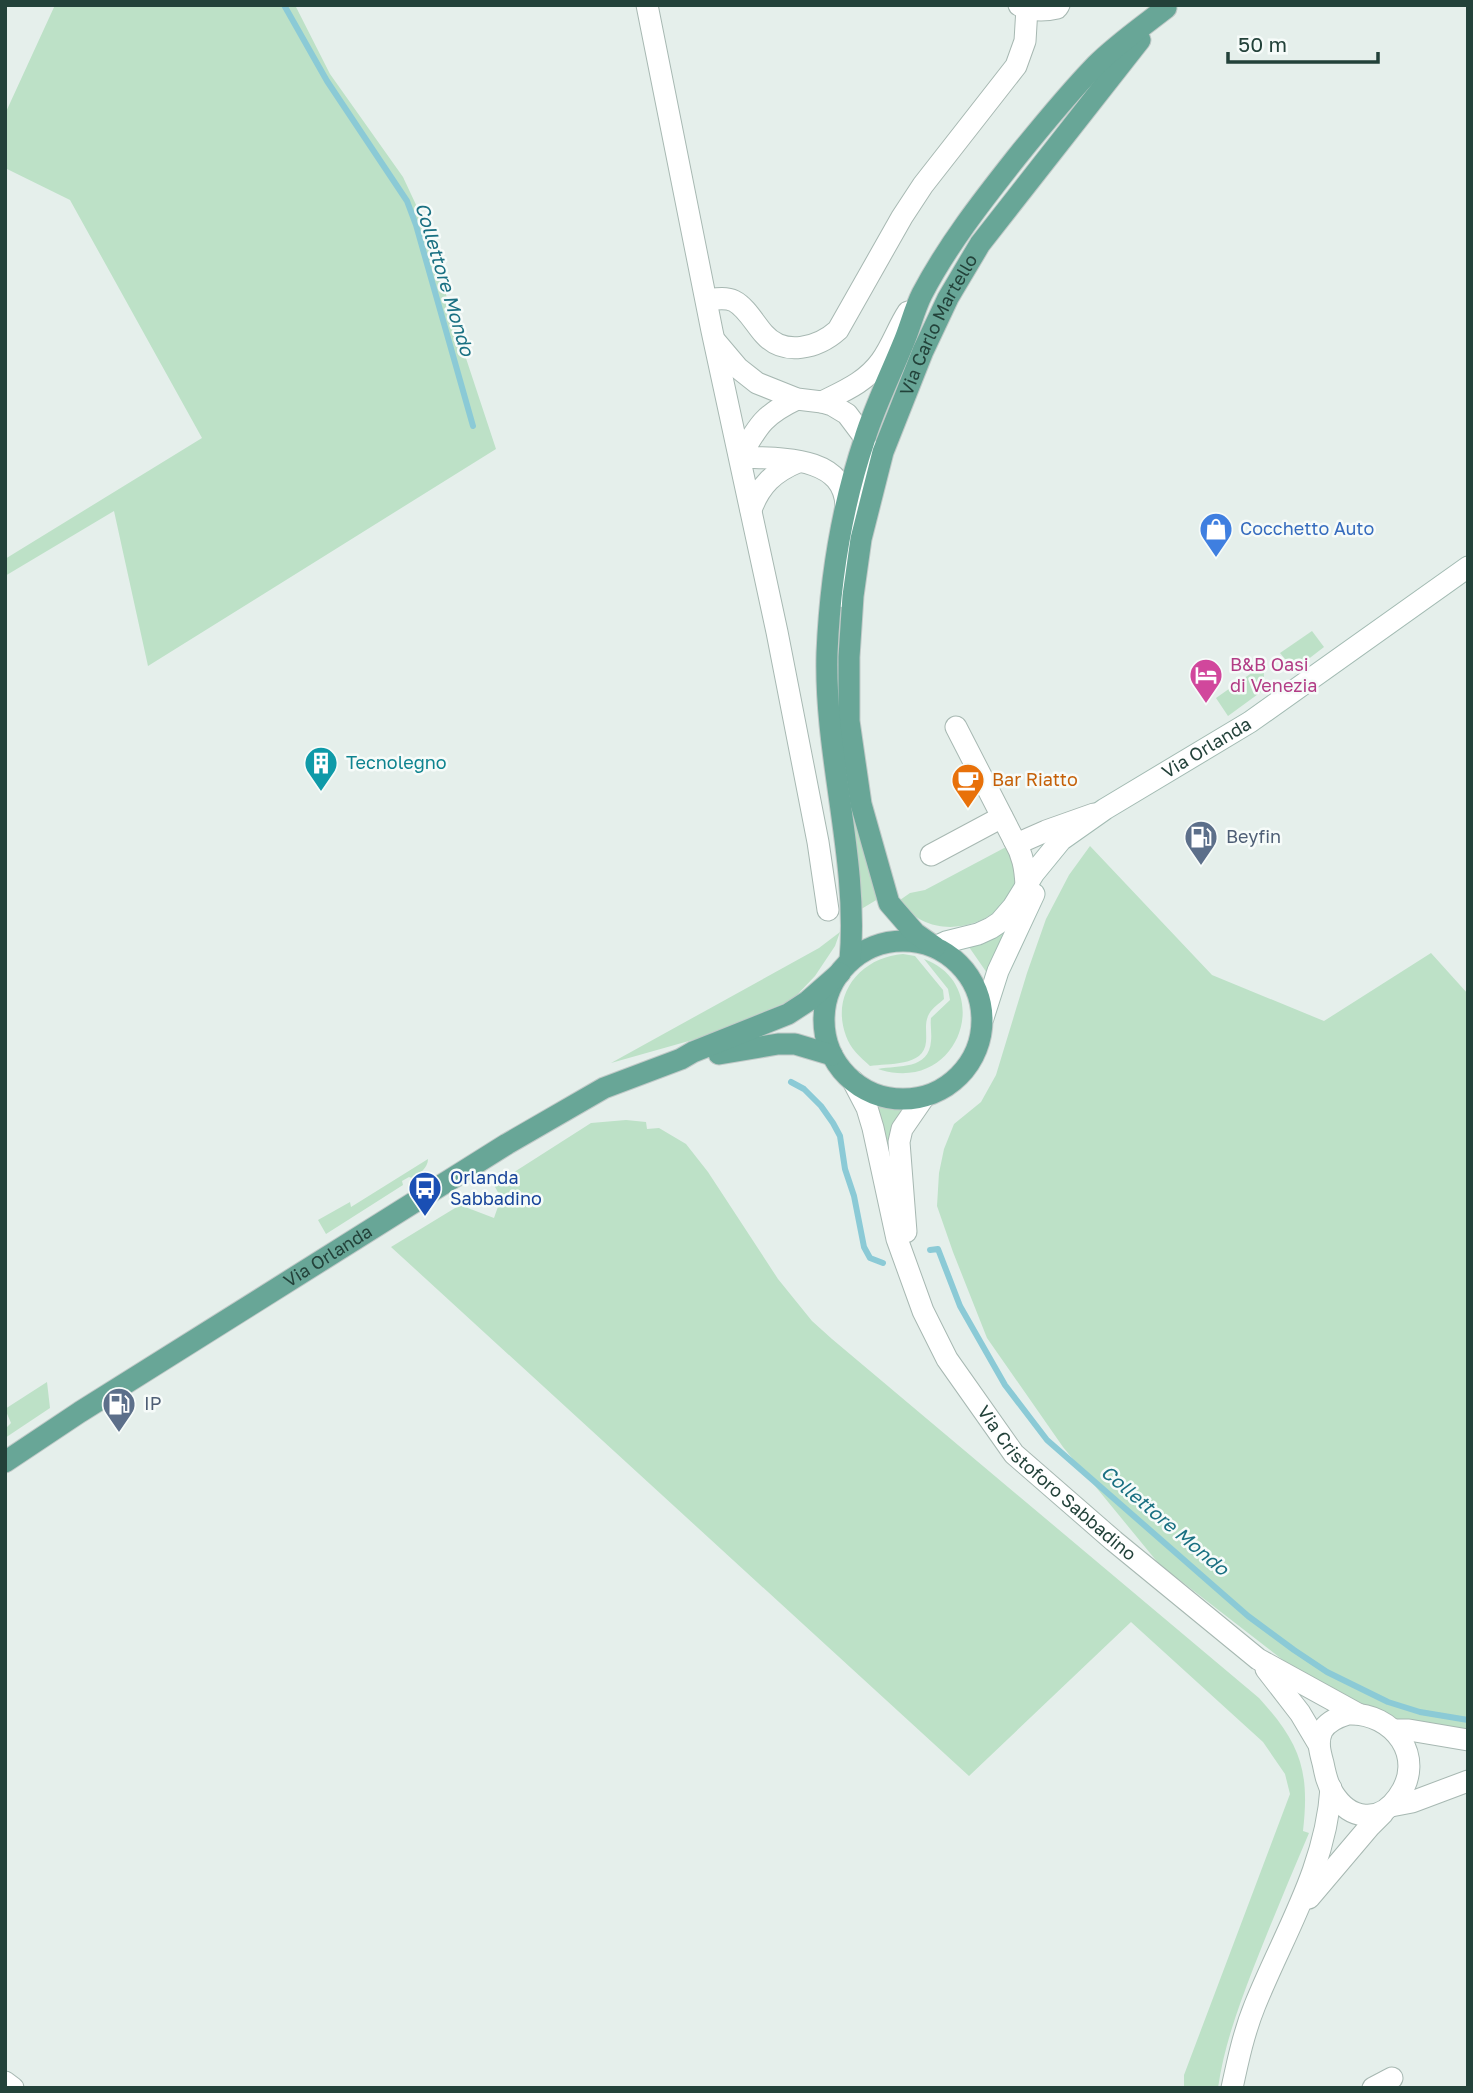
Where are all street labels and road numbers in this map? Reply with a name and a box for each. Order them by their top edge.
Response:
street label: Via Carlo Martello [894,250,982,399]
street label: Via Orlanda [1158,712,1255,782]
street label: Via Orlanda [279,1220,376,1291]
street label: Via Cristoforo Sabbadino [973,1401,1141,1565]

